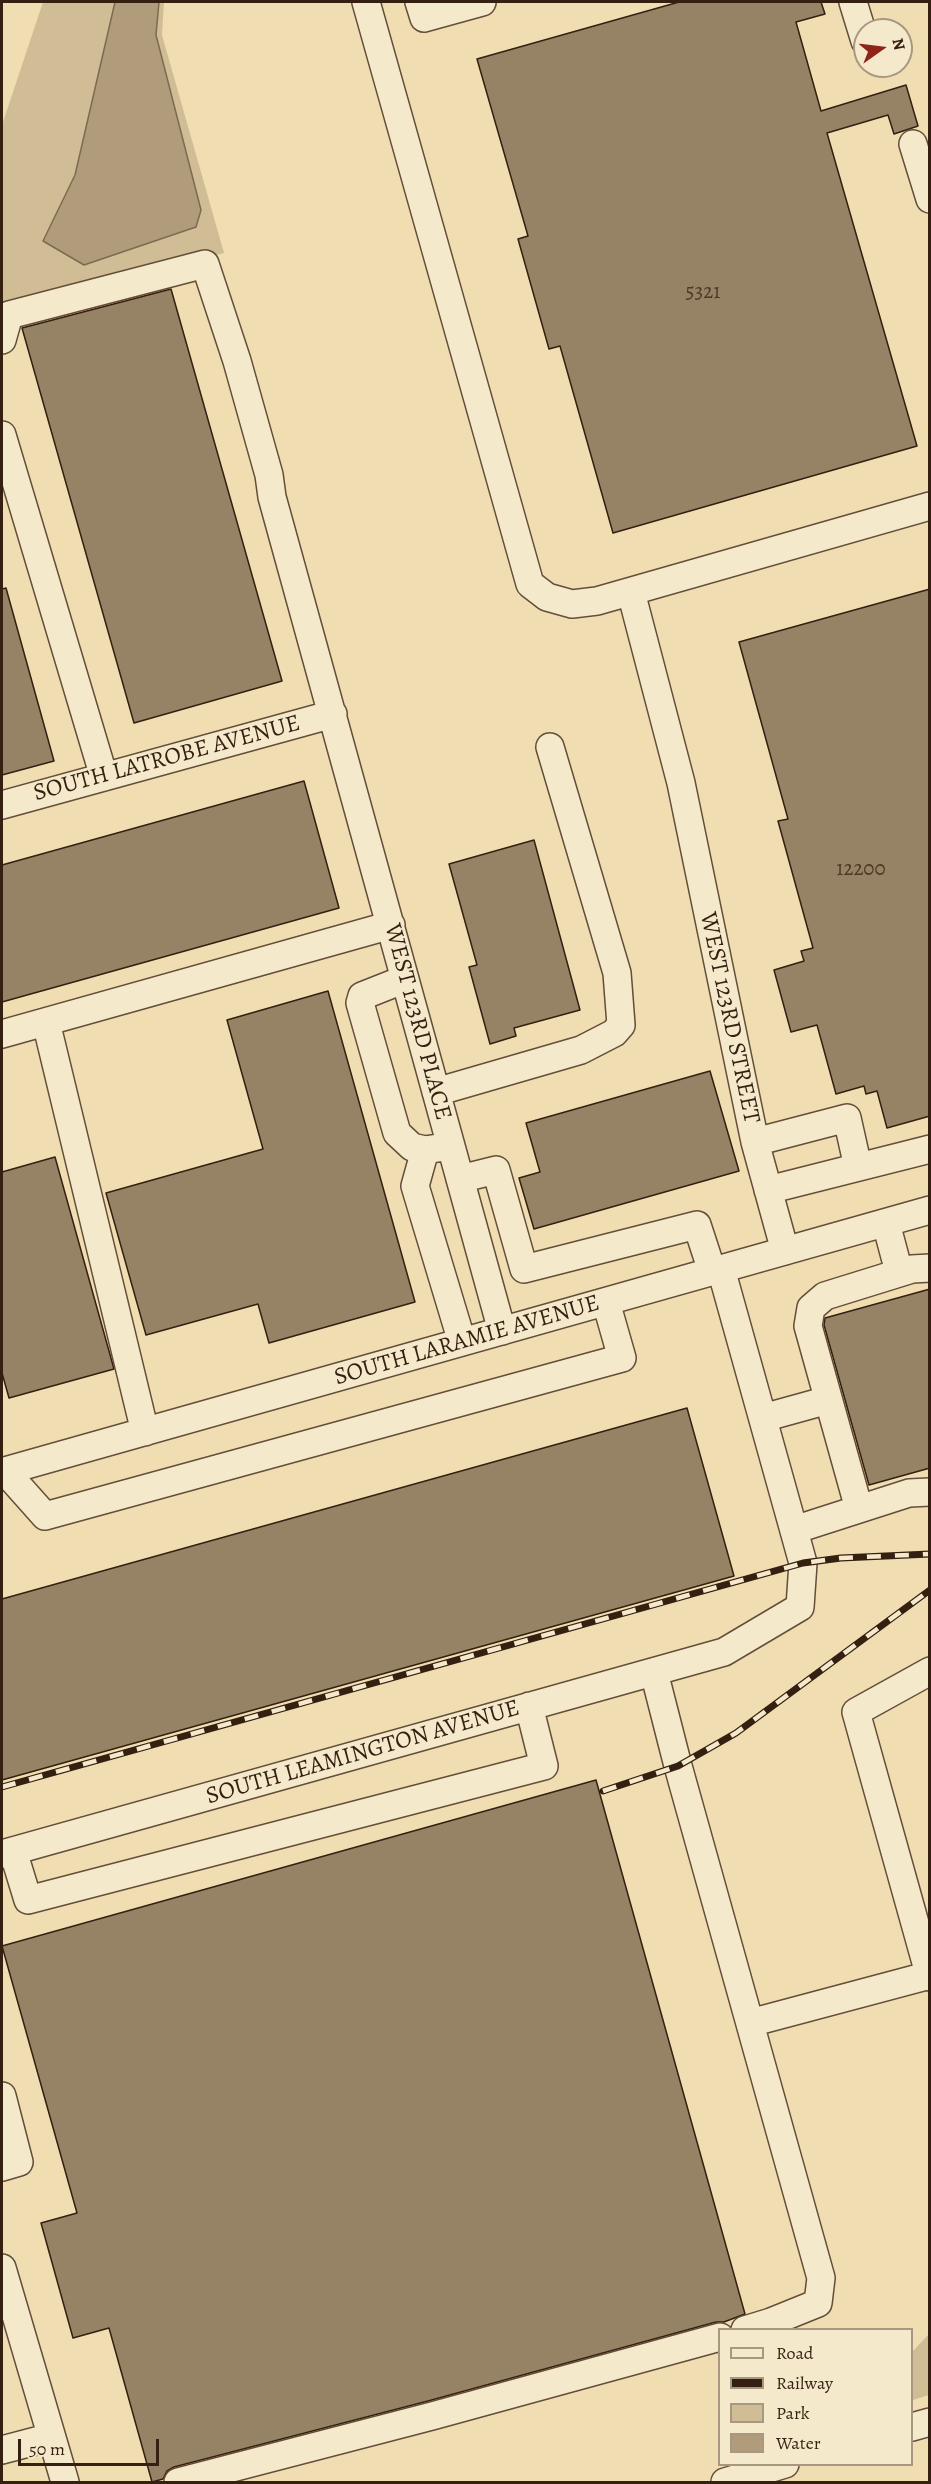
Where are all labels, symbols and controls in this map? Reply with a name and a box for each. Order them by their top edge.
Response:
north arrow [853,18,913,78]
text: N [886,36,911,52]
house number: 5321 [686,280,720,306]
street label: SOUTH LATROBE AVENUE [31,710,303,808]
house number: 12200 [836,857,886,883]
street label: WEST 123RD STREET [693,910,765,1126]
street label: WEST 123RD PLACE [377,921,457,1123]
street label: SOUTH LARAMIE AVENUE [331,1289,603,1393]
street label: SOUTH LEAMINGTON AVENUE [203,1694,523,1812]
legend [718,2328,913,2466]
text: Road [776,2341,813,2365]
text: Railway [776,2371,833,2395]
text: Park [776,2401,810,2425]
scale bar [21,2427,162,2465]
text: Water [776,2431,821,2455]
text: 50 m [29,2437,65,2461]

